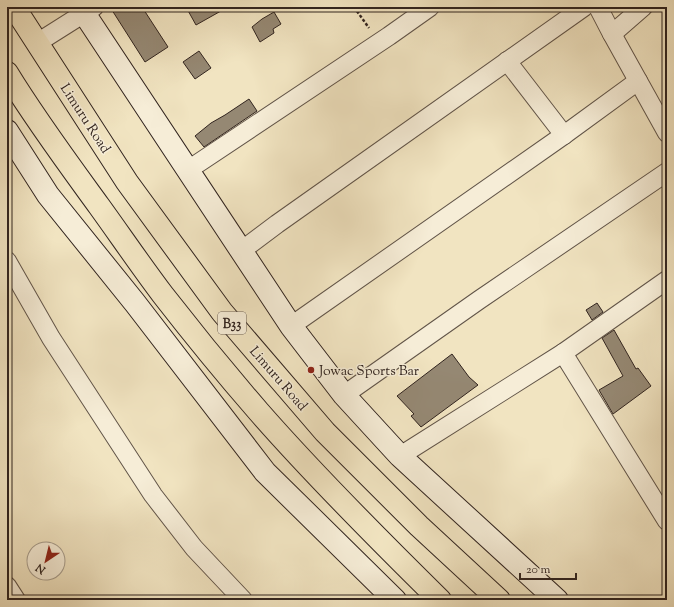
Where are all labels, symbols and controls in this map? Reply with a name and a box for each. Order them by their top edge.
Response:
street label: Limuru Road [54,80,114,158]
road number: B33 [218,312,246,334]
street label: Limuru Road [244,343,311,416]
place label: Jowac Sports Bar [318,362,420,382]
marker: Jowac Sports Bar [306,365,316,375]
north arrow [26,541,66,581]
scale bar [520,555,576,581]
text: N [32,559,50,578]
text: 20 m [526,561,551,579]

